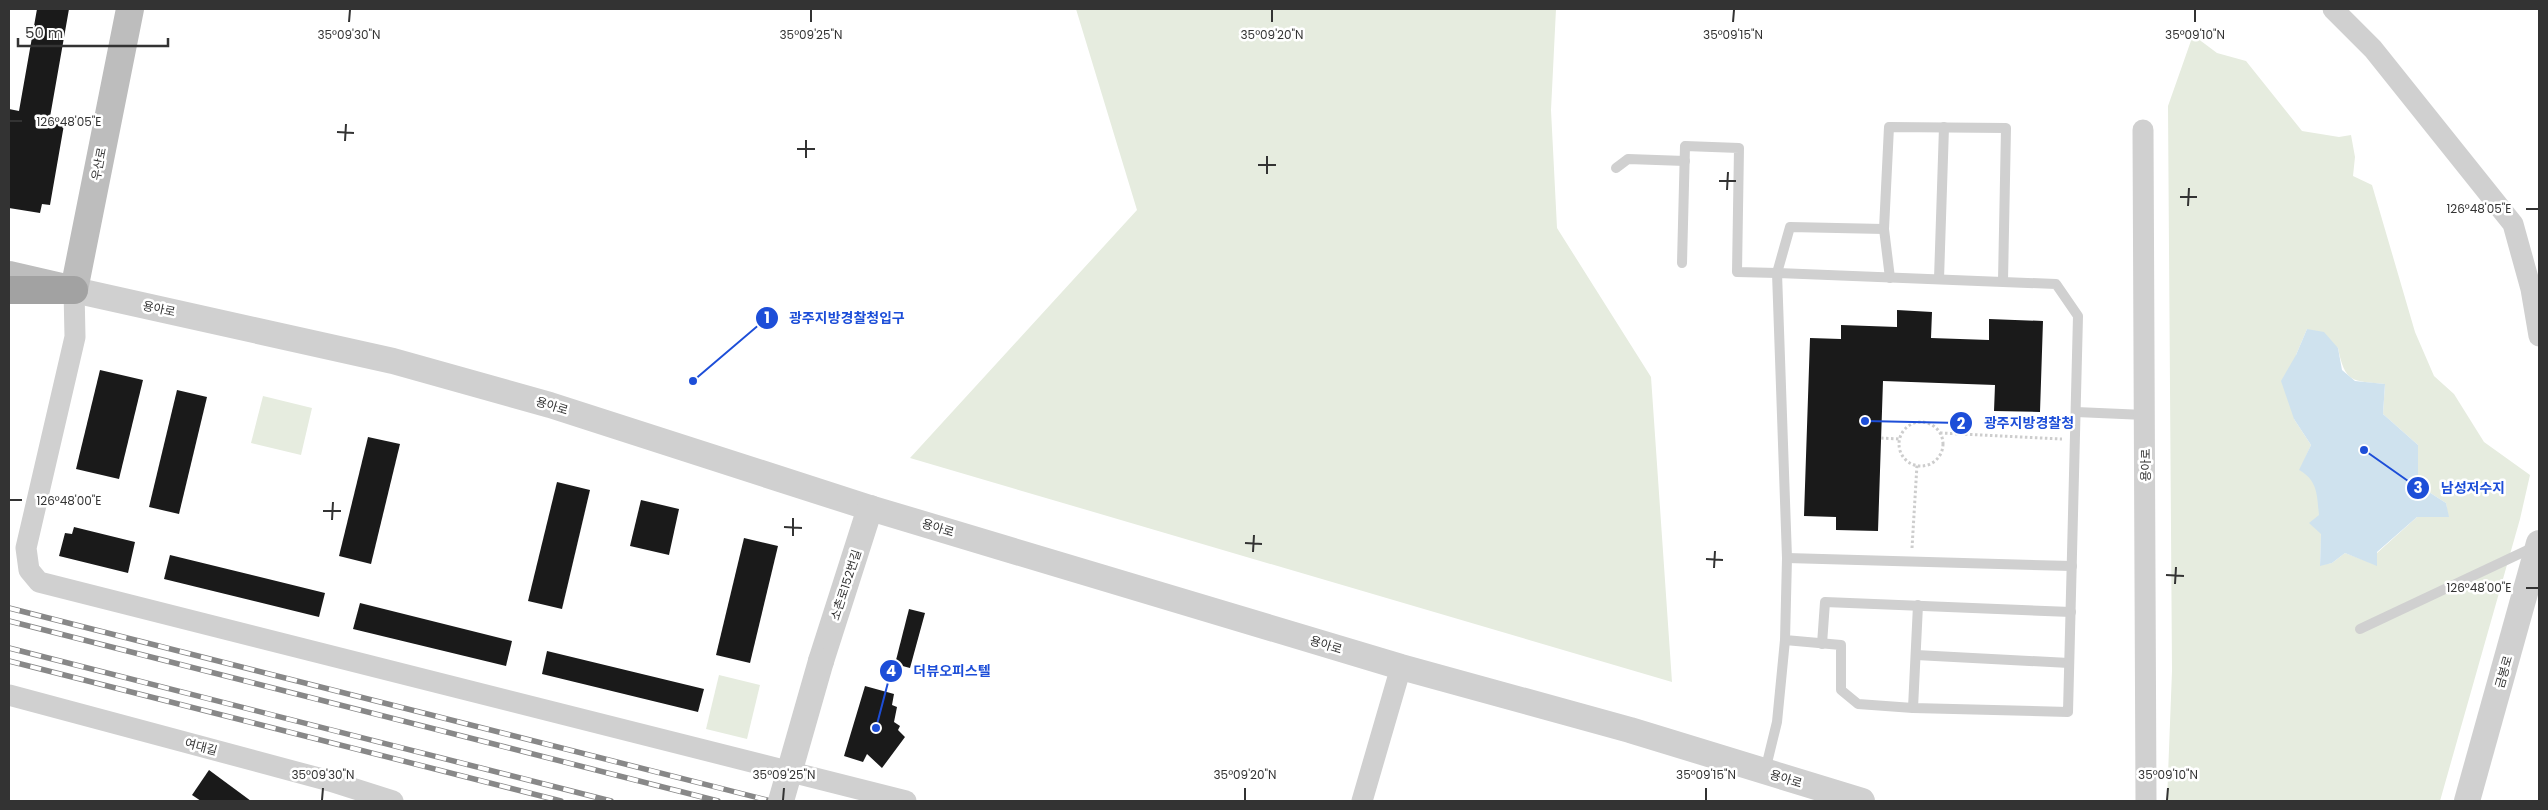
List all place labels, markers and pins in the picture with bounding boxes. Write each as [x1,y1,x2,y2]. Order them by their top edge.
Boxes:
callout: 광주지방경찰청입구 [754,304,915,333]
callout: 광주지방경찰청 [1949,409,2084,438]
callout: 남성저수지 [2406,474,2515,503]
callout: 더뷰오피스텔 [879,657,1001,686]

